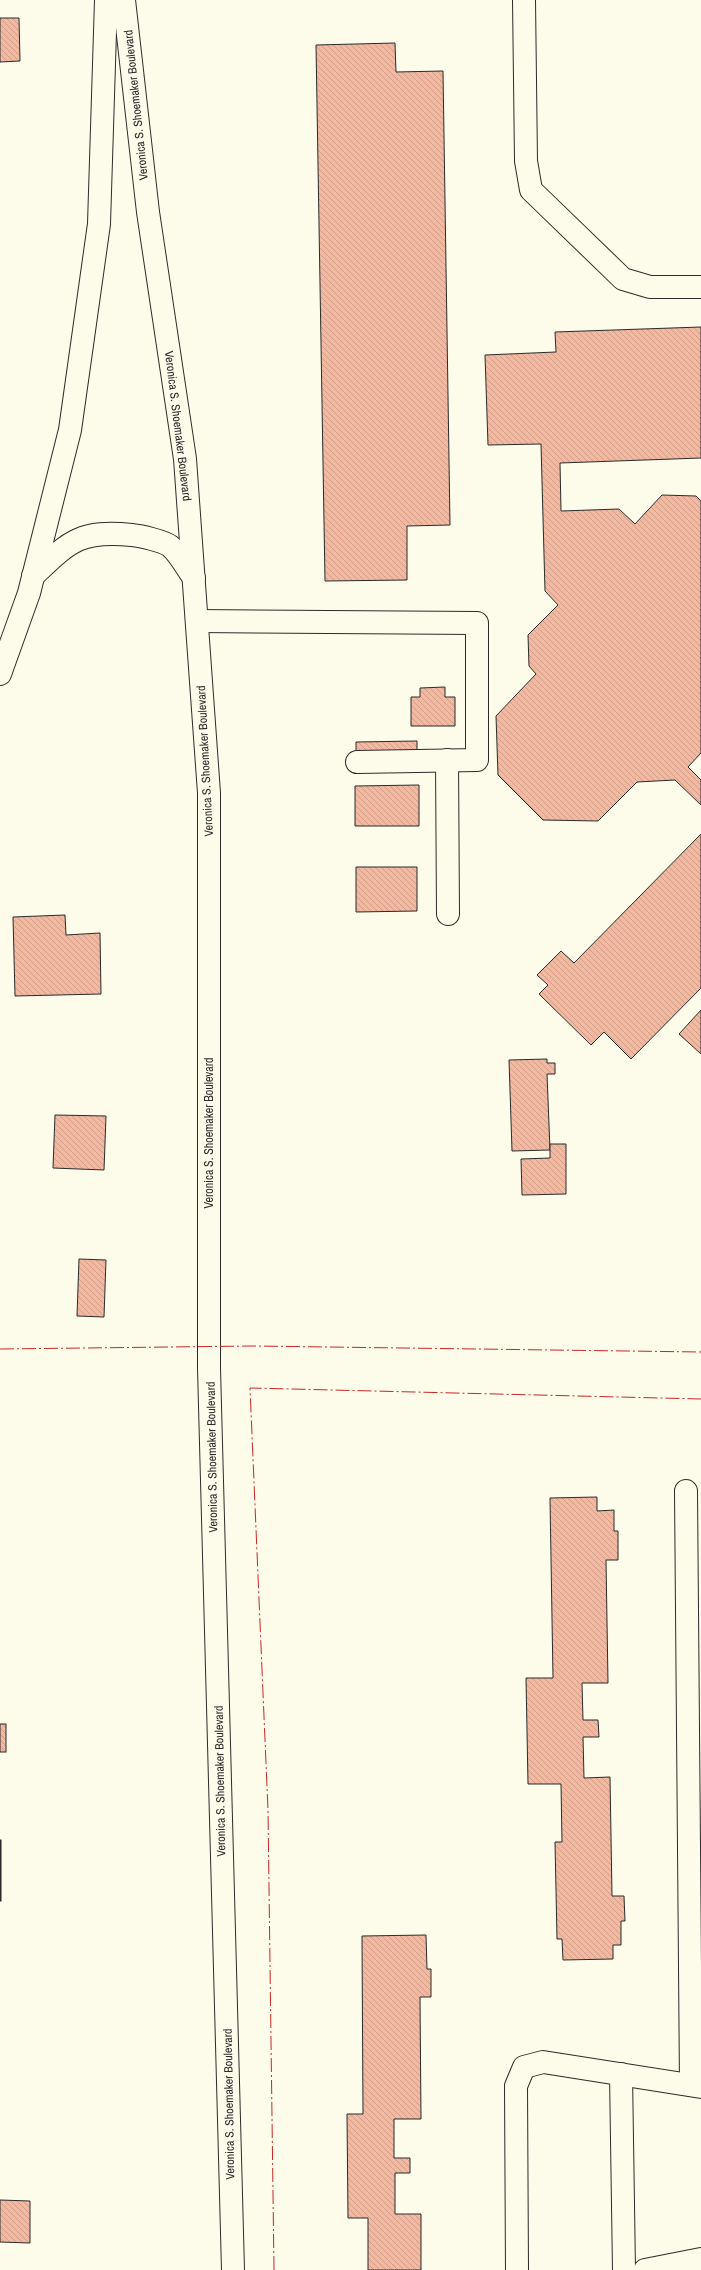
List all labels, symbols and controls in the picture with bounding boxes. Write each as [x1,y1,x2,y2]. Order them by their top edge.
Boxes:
street label: Veronica S. Shoemaker Boulevard [120,29,152,181]
street label: Veronica S. Shoemaker Boulevard [161,350,195,502]
street label: Veronica S. Shoemaker Boulevard [193,685,217,837]
street label: Veronica S. Shoemaker Boulevard [201,1058,217,1208]
street label: Veronica S. Shoemaker Boulevard [203,1381,221,1533]
street label: Veronica S. Shoemaker Boulevard [211,1705,229,1857]
street label: Veronica S. Shoemaker Boulevard [220,2028,238,2180]

